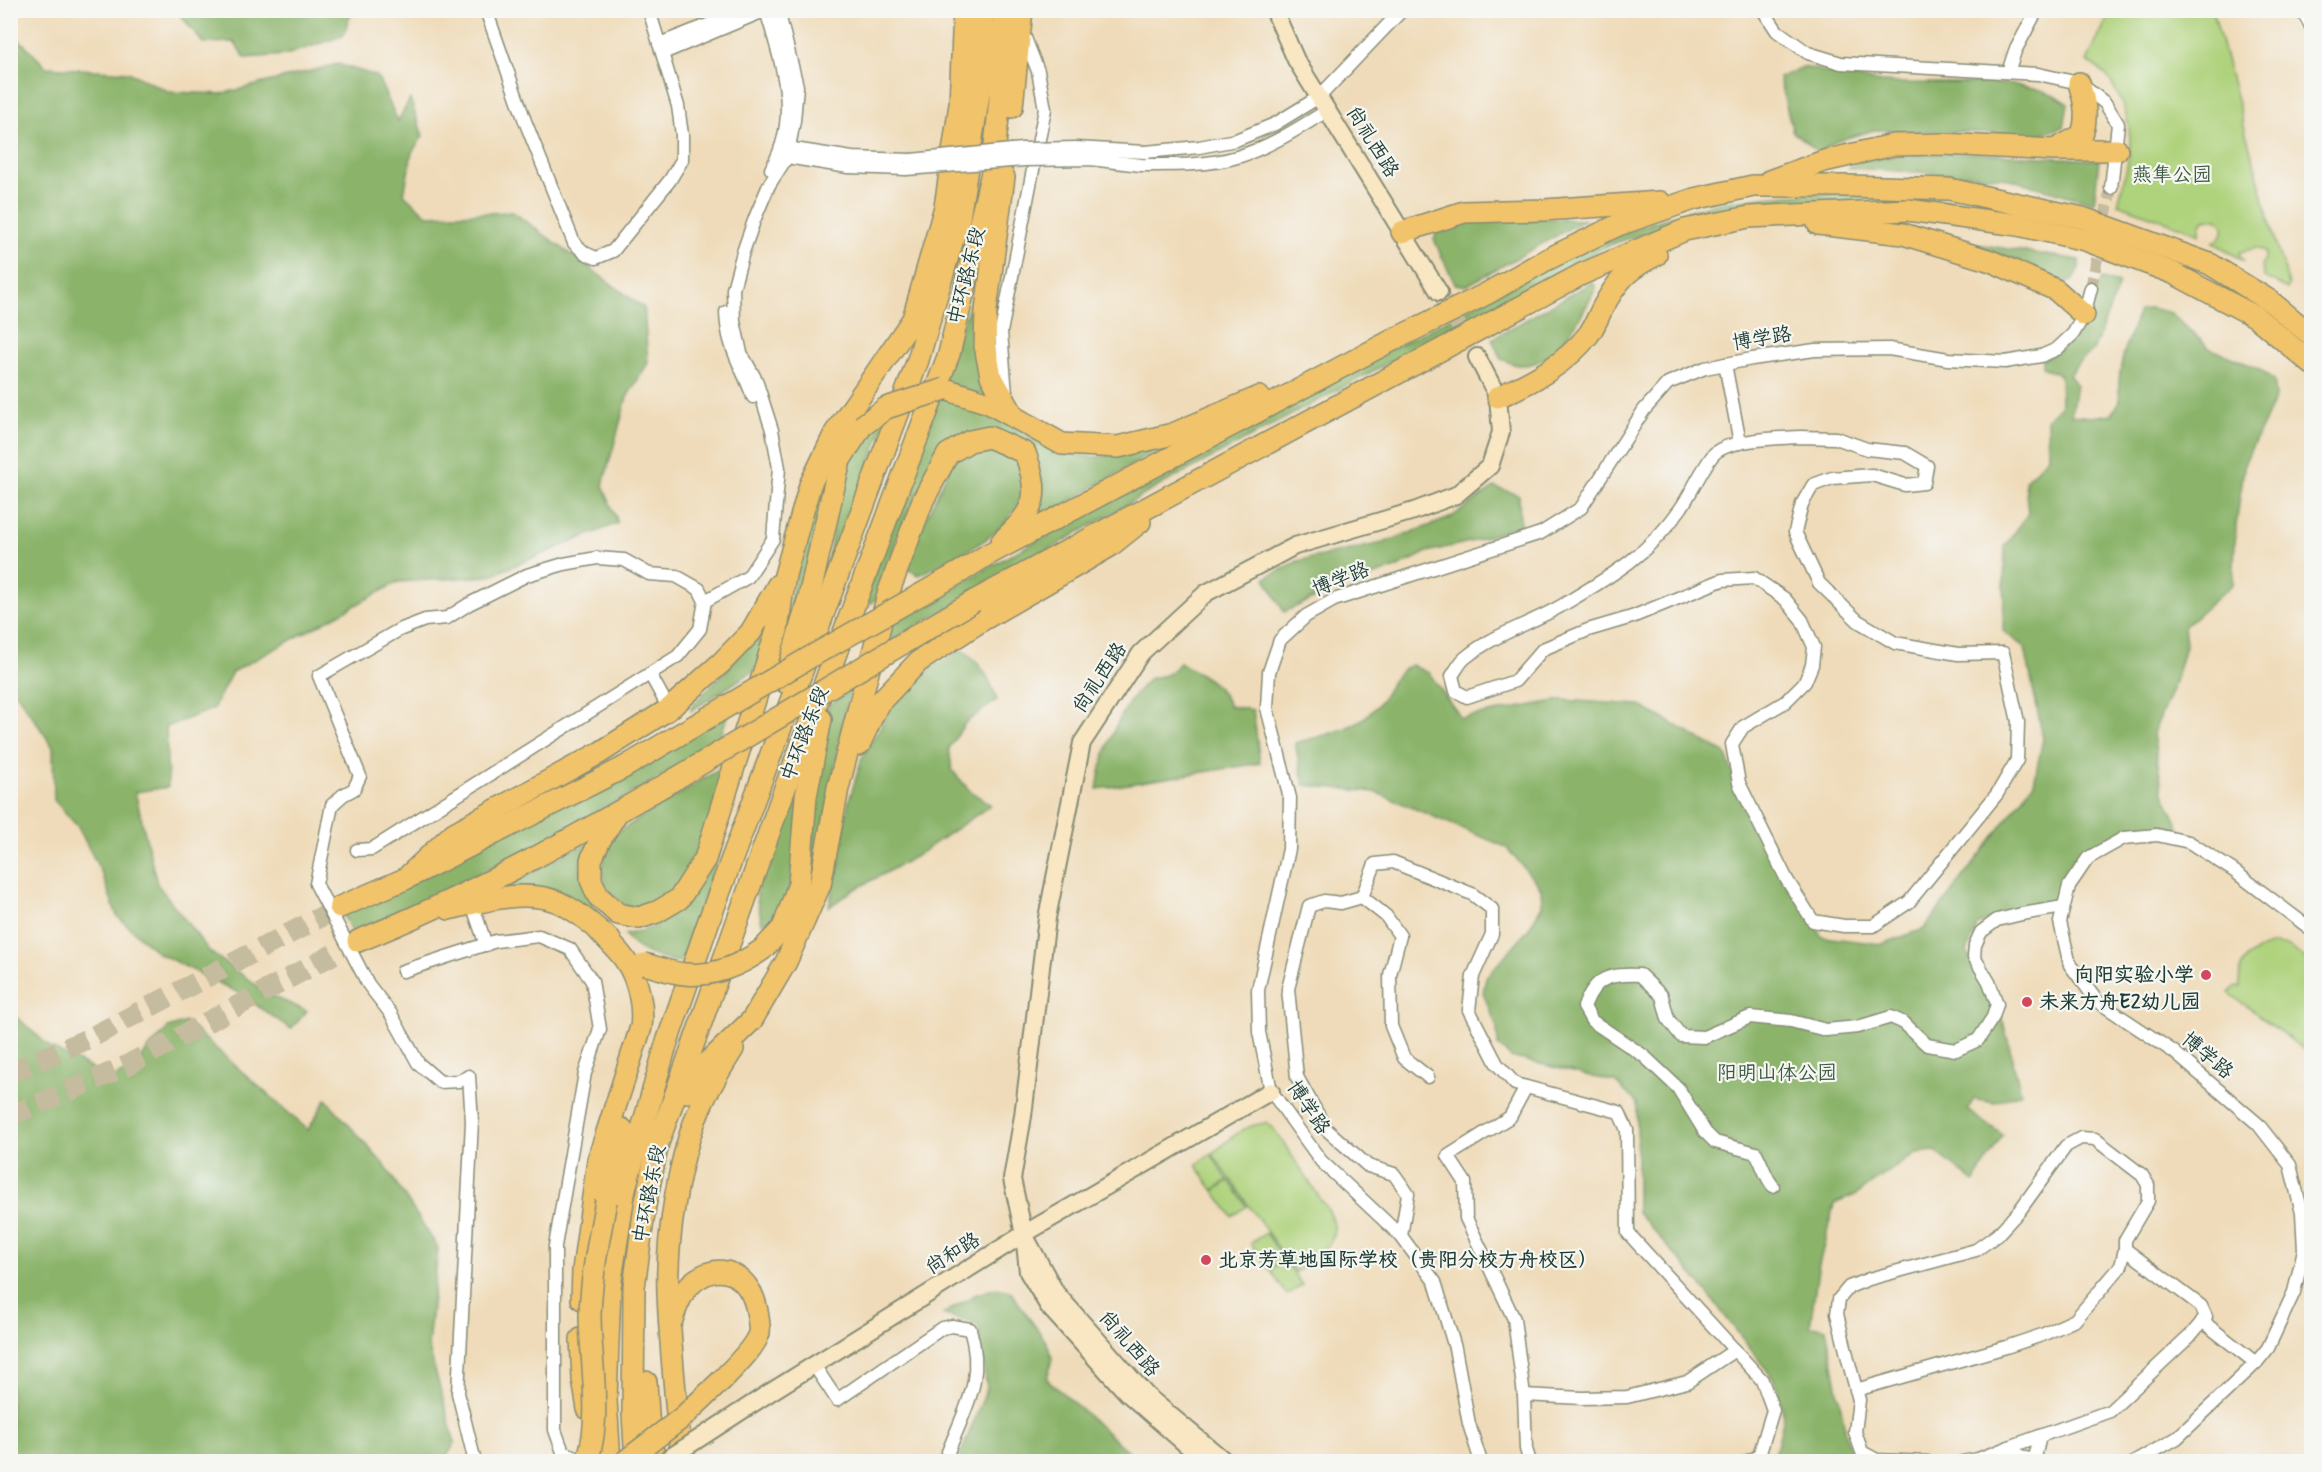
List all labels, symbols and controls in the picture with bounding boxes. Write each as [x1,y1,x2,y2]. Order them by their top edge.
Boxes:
street label: 尚礼西路 [1339,101,1405,184]
park label: 燕隼公园 [2132,162,2212,189]
street label: 中环路东段 [942,224,992,328]
street label: 博学路 [1730,321,1795,357]
street label: 博学路 [1308,556,1375,604]
street label: 尚礼西路 [1066,636,1134,719]
street label: 中环路东段 [774,682,836,786]
place label: 向阳实验小学 [2074,962,2194,989]
marker: 向阳实验小学 [2199,968,2213,982]
place label: 未来方舟E2幼儿园 [2039,989,2200,1016]
marker: 未来方舟E2幼儿园 [2020,995,2034,1009]
street label: 博学路 [2175,1026,2239,1086]
park label: 阳明山体公园 [1717,1060,1837,1087]
street label: 博学路 [1280,1076,1337,1141]
street label: 中环路东段 [627,1142,673,1246]
street label: 尚和路 [920,1226,986,1281]
place label: 北京芳草地国际学校（贵阳分校方舟校区） [1218,1247,1598,1274]
marker: 北京芳草地国际学校（贵阳分校方舟校区） [1199,1253,1213,1267]
street label: 尚礼西路 [1093,1305,1166,1384]

